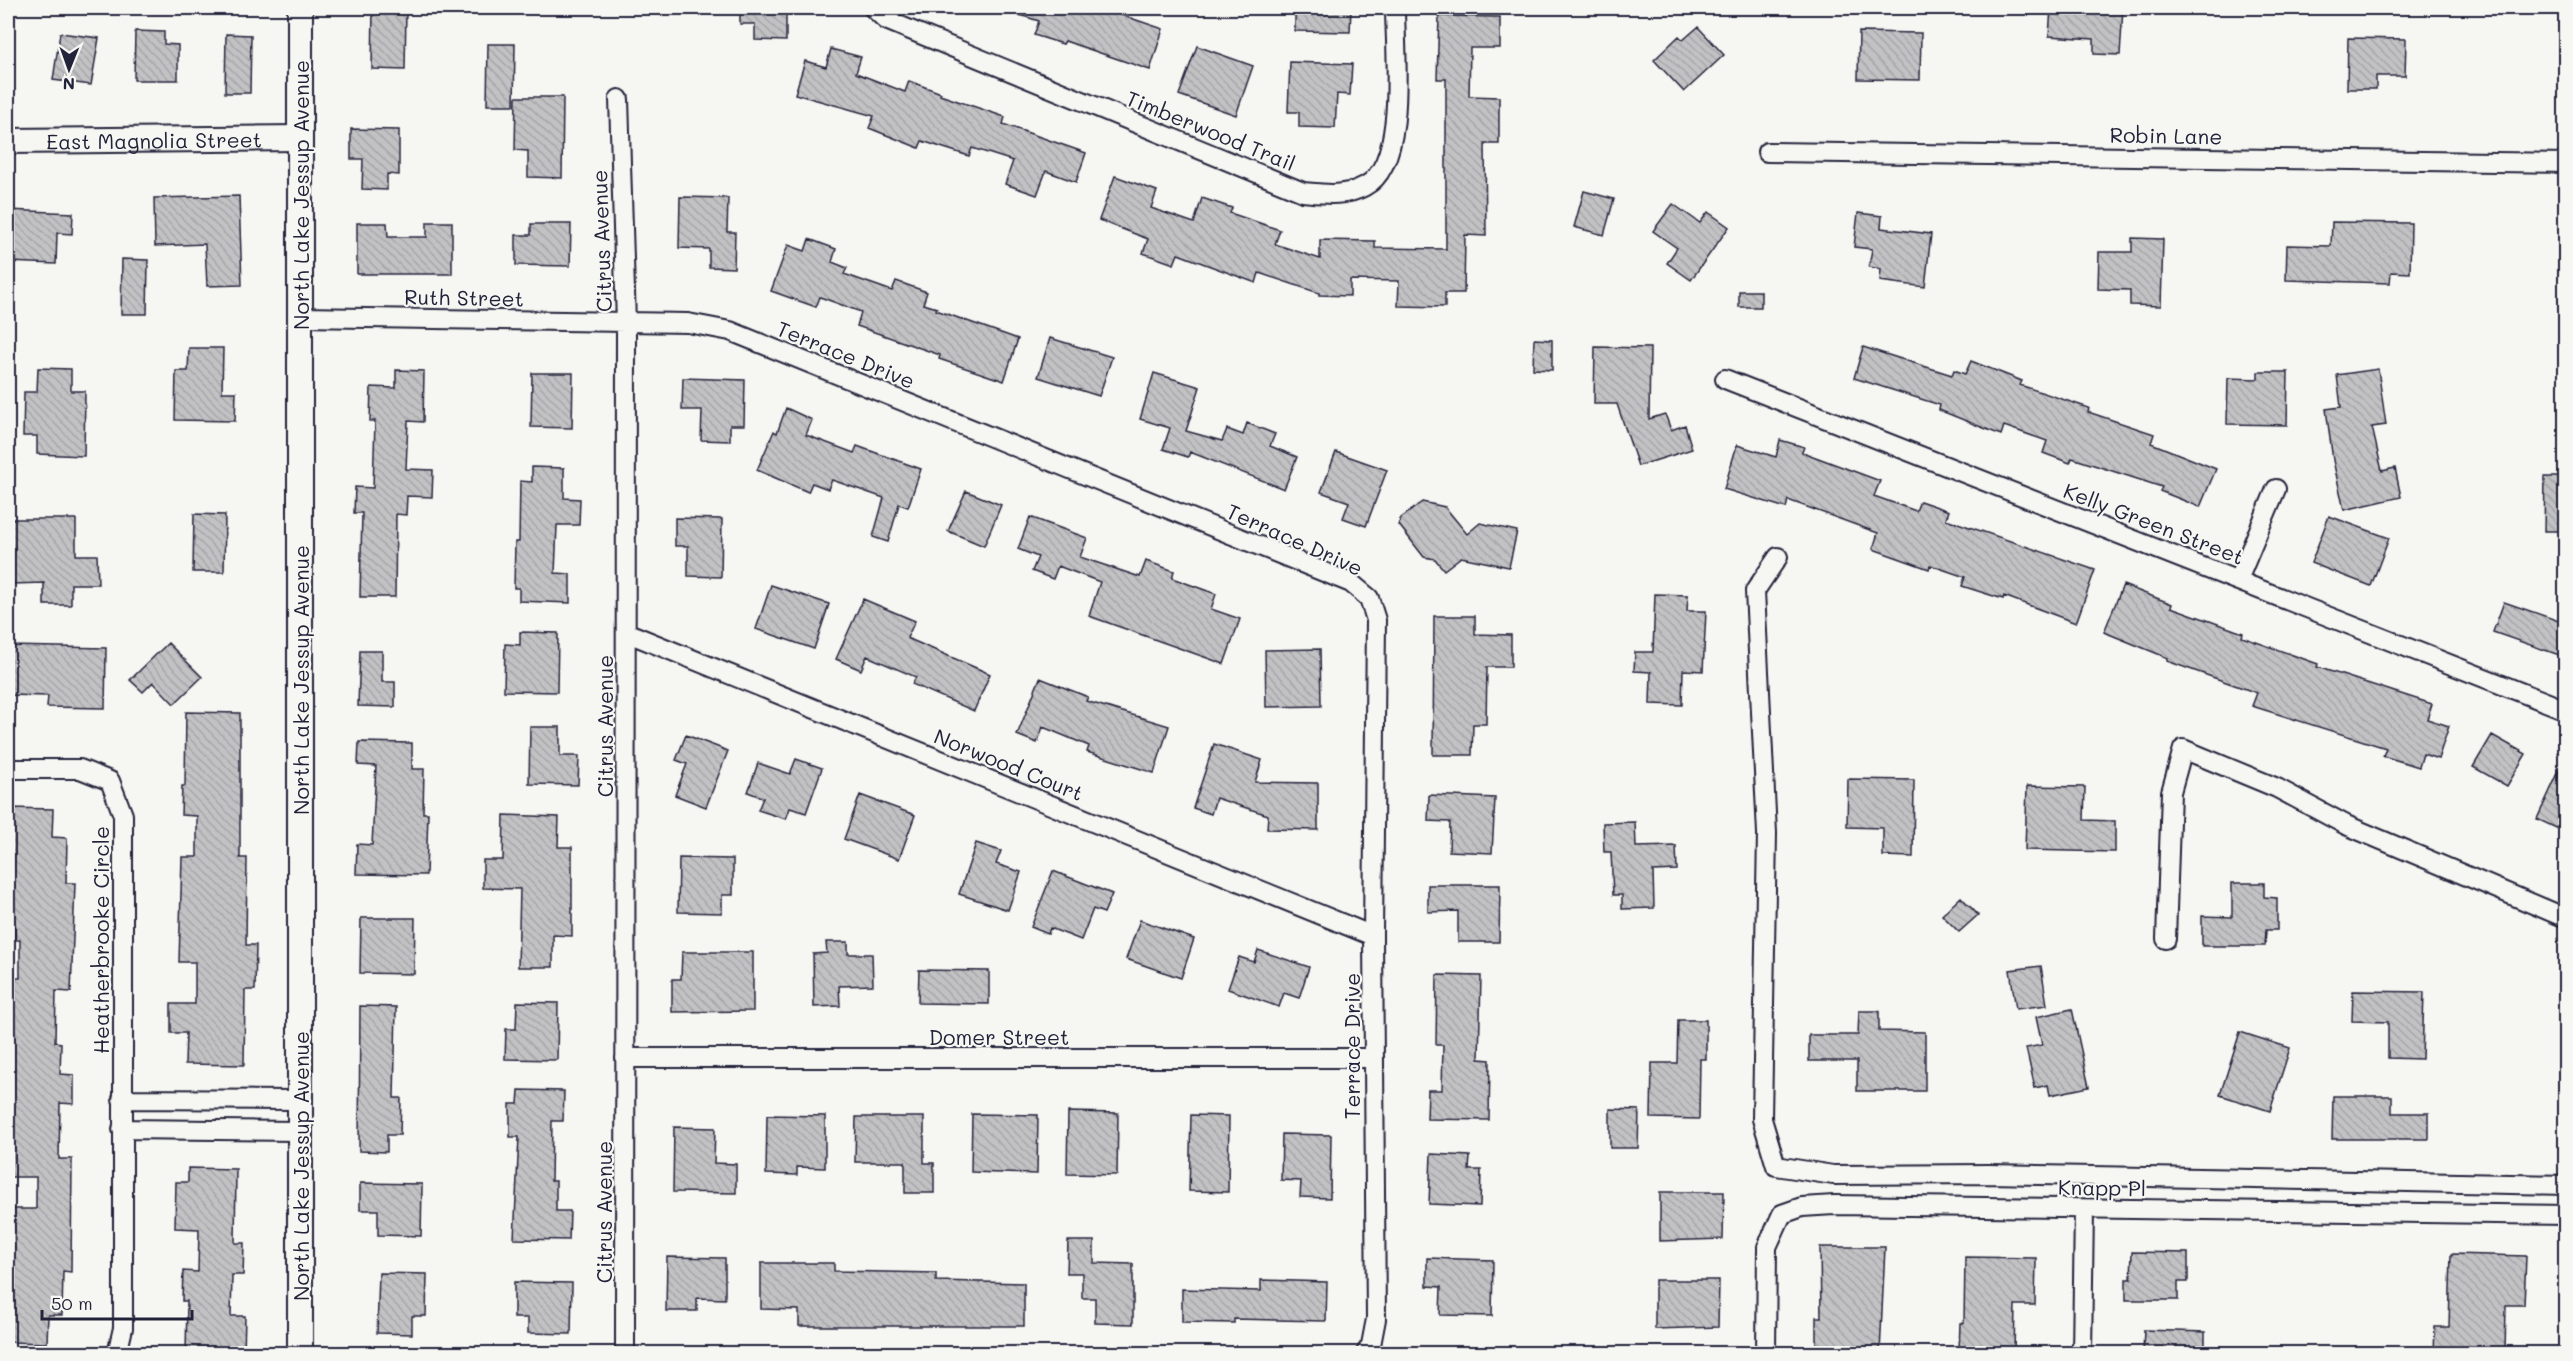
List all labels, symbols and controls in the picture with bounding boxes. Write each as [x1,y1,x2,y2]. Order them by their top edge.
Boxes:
north arrow [39,39,99,99]
street label: North Lake Jessup Avenue [287,60,314,330]
text: N [62,74,75,95]
street label: Timberwood Trail [1122,84,1300,176]
street label: Robin Lane [2109,121,2223,149]
street label: East Magnolia Street [46,125,262,154]
street label: Citrus Avenue [585,169,617,313]
street label: Ruth Street [404,282,524,312]
street label: Terrace Drive [773,314,919,394]
street label: Kelly Green Street [2060,476,2248,570]
street label: Terrace Drive [1223,497,1367,581]
street label: North Lake Jessup Avenue [287,545,314,815]
street label: Citrus Avenue [591,655,618,797]
street label: Norwood Court [930,722,1088,806]
street label: Heatherbrooke Circle [87,826,114,1054]
street label: Terrace Drive [1338,973,1365,1119]
street label: Domer Street [929,1023,1069,1050]
street label: North Lake Jessup Avenue [287,1031,314,1301]
street label: Citrus Avenue [590,1141,617,1283]
street label: Knapp Pl [2058,1173,2146,1201]
scale bar [42,1283,192,1321]
text: 50 m [51,1291,93,1315]

